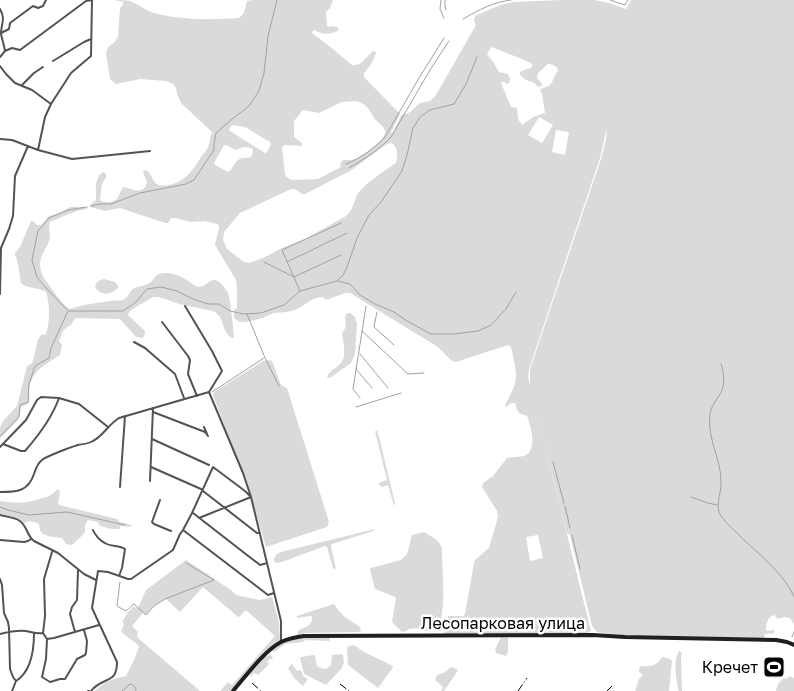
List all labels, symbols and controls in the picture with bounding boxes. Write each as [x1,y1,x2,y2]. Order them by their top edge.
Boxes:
street label: Лесопарковая улица [421,613,585,633]
sports icon: Кречет [762,655,786,679]
place label: Кречет [702,657,758,677]

